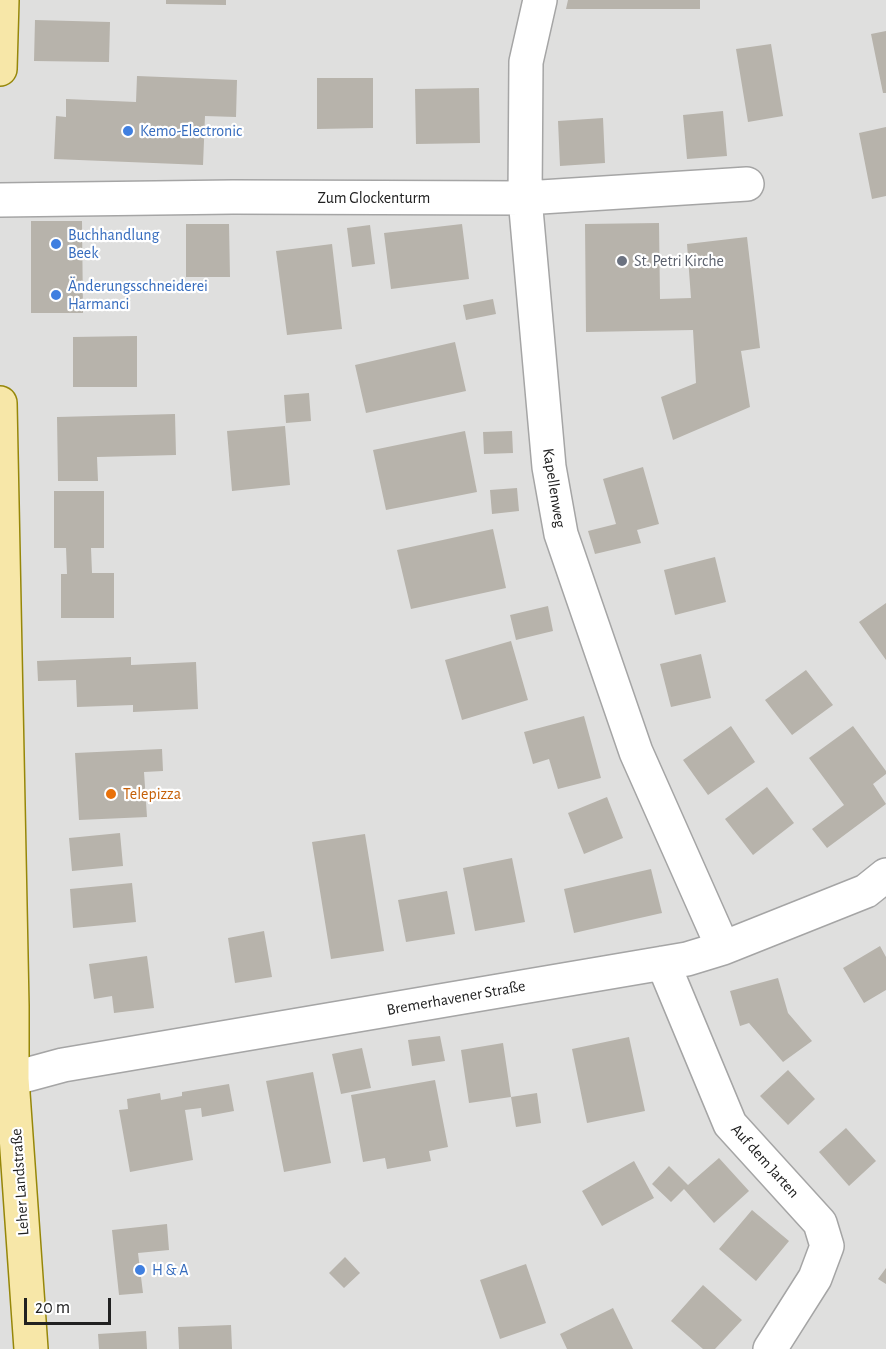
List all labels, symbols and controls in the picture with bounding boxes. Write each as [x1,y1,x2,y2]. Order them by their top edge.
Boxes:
place label: Kemo-Electronic [140,121,242,141]
marker: Kemo-Electronic [121,124,135,138]
street label: Zum Glockenturm [318,188,430,208]
place label: Buchhandlung Beek [68,225,159,263]
marker: Buchhandlung Beek [49,237,63,251]
place label: St. Petri Kirche [634,251,724,271]
marker: St. Petri Kirche [615,254,629,268]
place label: Änderungsschneiderei Harmanci [68,276,208,314]
marker: Änderungsschneiderei Harmanci [49,288,63,302]
street label: Kapellenweg [538,447,570,529]
place label: Telepizza [123,784,181,804]
marker: Telepizza [104,787,118,801]
street label: Bremerhavener Straße [385,976,527,1020]
street label: Auf dem Jarten [727,1120,803,1202]
street label: Leher Landstraße [7,1128,33,1236]
place label: H & A [152,1260,189,1280]
marker: H & A [133,1263,147,1277]
scale bar [27,1286,114,1324]
text: 20 m [35,1299,70,1317]

